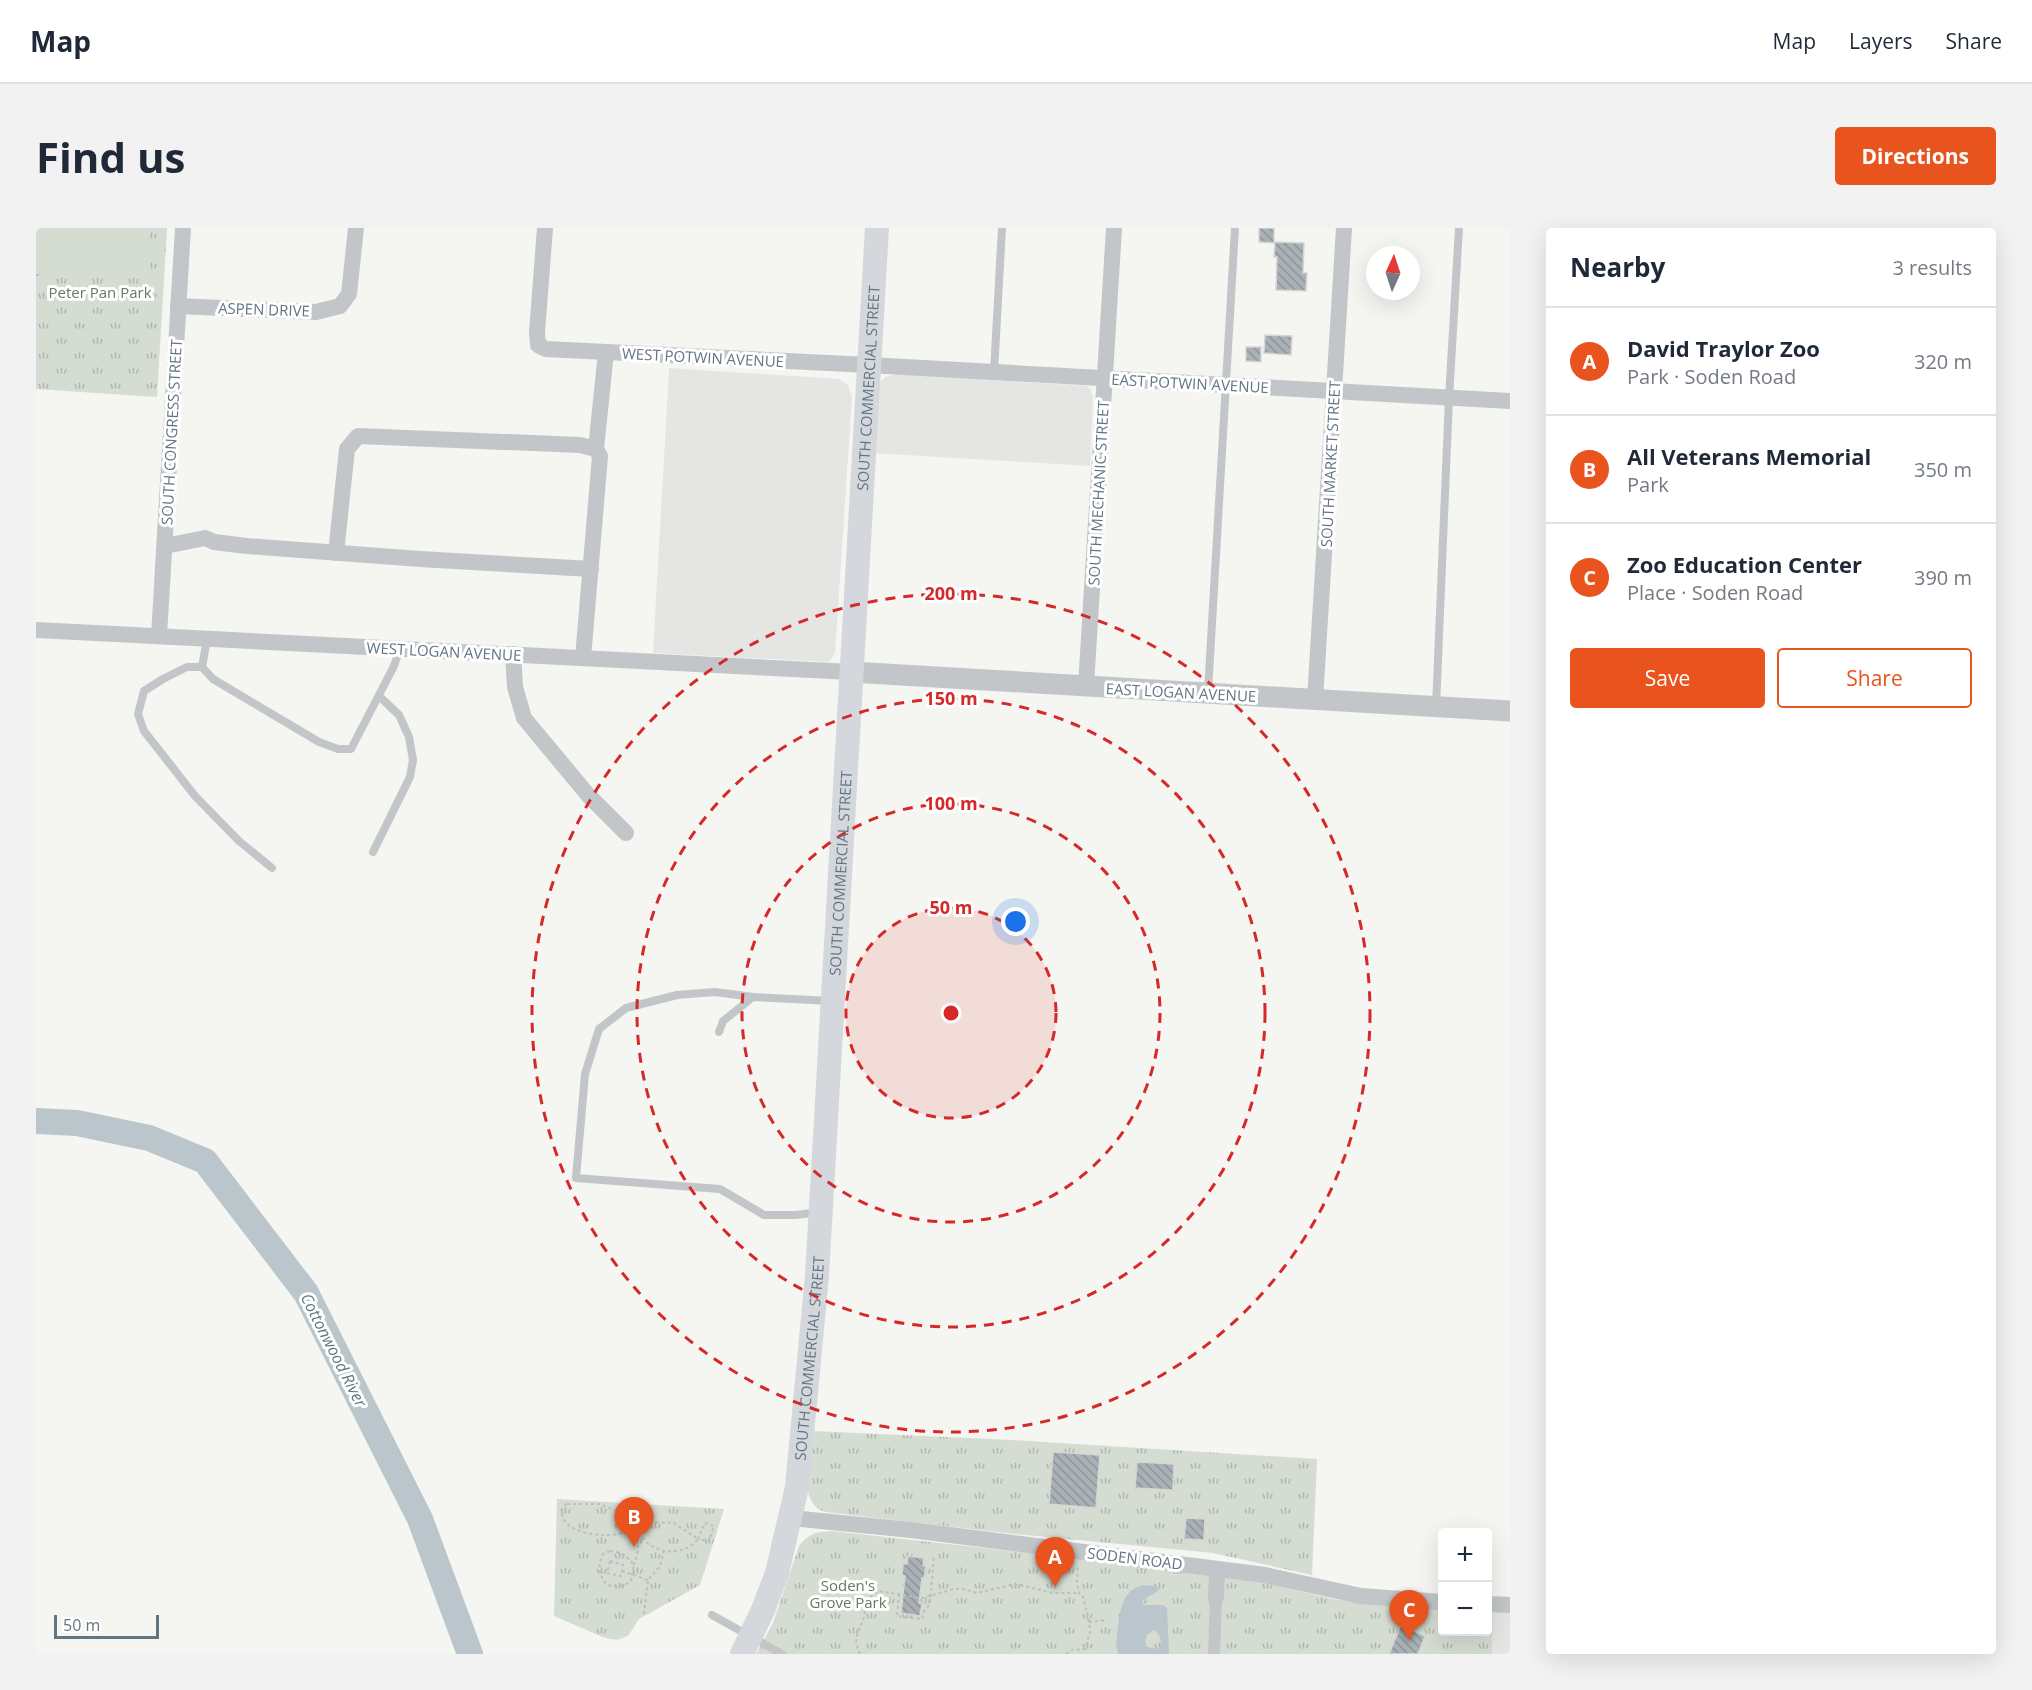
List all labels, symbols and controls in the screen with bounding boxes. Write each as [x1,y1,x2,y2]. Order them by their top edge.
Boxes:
text: Map [30,22,91,60]
text: Map [1773,27,1816,55]
text: Layers [1849,27,1913,55]
text: Share [1946,27,2002,55]
button: Directions [1835,127,1996,185]
text: Find us [36,128,185,185]
north arrow [1366,246,1420,300]
text: Nearby [1570,249,1665,285]
text: 3 results [1892,254,1972,281]
park label: Peter Pan Park [48,282,152,302]
street label: SOUTH COMMERCIAL STREET [852,284,884,491]
street label: ASPEN DRIVE [218,297,310,321]
text: David Traylor Zoo [1627,333,1820,363]
street label: SOUTH CONGRESS STREET [156,338,186,525]
street label: WEST POTWIN AVENUE [622,343,784,371]
text: A [1583,348,1596,375]
text: 320 m [1914,348,1972,375]
text: Park · Soden Road [1627,363,1796,390]
street label: EAST POTWIN AVENUE [1111,369,1269,397]
street label: SOUTH MARKET STREET [1316,380,1344,548]
street label: SOUTH MECHANIC STREET [1083,399,1113,586]
text: All Veterans Memorial [1627,441,1871,471]
text: B [1583,456,1596,483]
text: 350 m [1914,456,1972,483]
text: Park [1627,471,1669,498]
text: Zoo Education Center [1627,549,1862,579]
text: C [1583,564,1596,591]
text: 390 m [1914,564,1972,591]
text: Place · Soden Road [1627,579,1803,606]
text: 200 m [924,581,978,605]
street label: WEST LOGAN AVENUE [366,637,522,665]
button: Save [1570,648,1765,708]
button: Share [1777,648,1972,708]
street label: EAST LOGAN AVENUE [1105,678,1257,706]
text: 150 m [924,686,978,710]
street label: SOUTH COMMERCIAL STREET [824,769,856,976]
text: 100 m [924,791,978,815]
text: 50 m [930,895,972,919]
your location [1001,907,1030,936]
centre of rings [941,1003,961,1023]
street label: SOUTH COMMERCIAL STREET [790,1255,828,1461]
water label: Cottonwood River [296,1289,372,1411]
pin: B [614,1498,654,1547]
map controls [1438,1528,1492,1636]
button: + [1438,1528,1492,1582]
pin: A [1036,1538,1074,1587]
street label: SODEN ROAD [1086,1542,1184,1574]
park label: Soden's Grove Park [809,1575,887,1612]
button: − [1438,1582,1492,1636]
pin: C [1390,1590,1428,1640]
scale bar [54,1612,159,1640]
text: 50 m [63,1614,100,1636]

